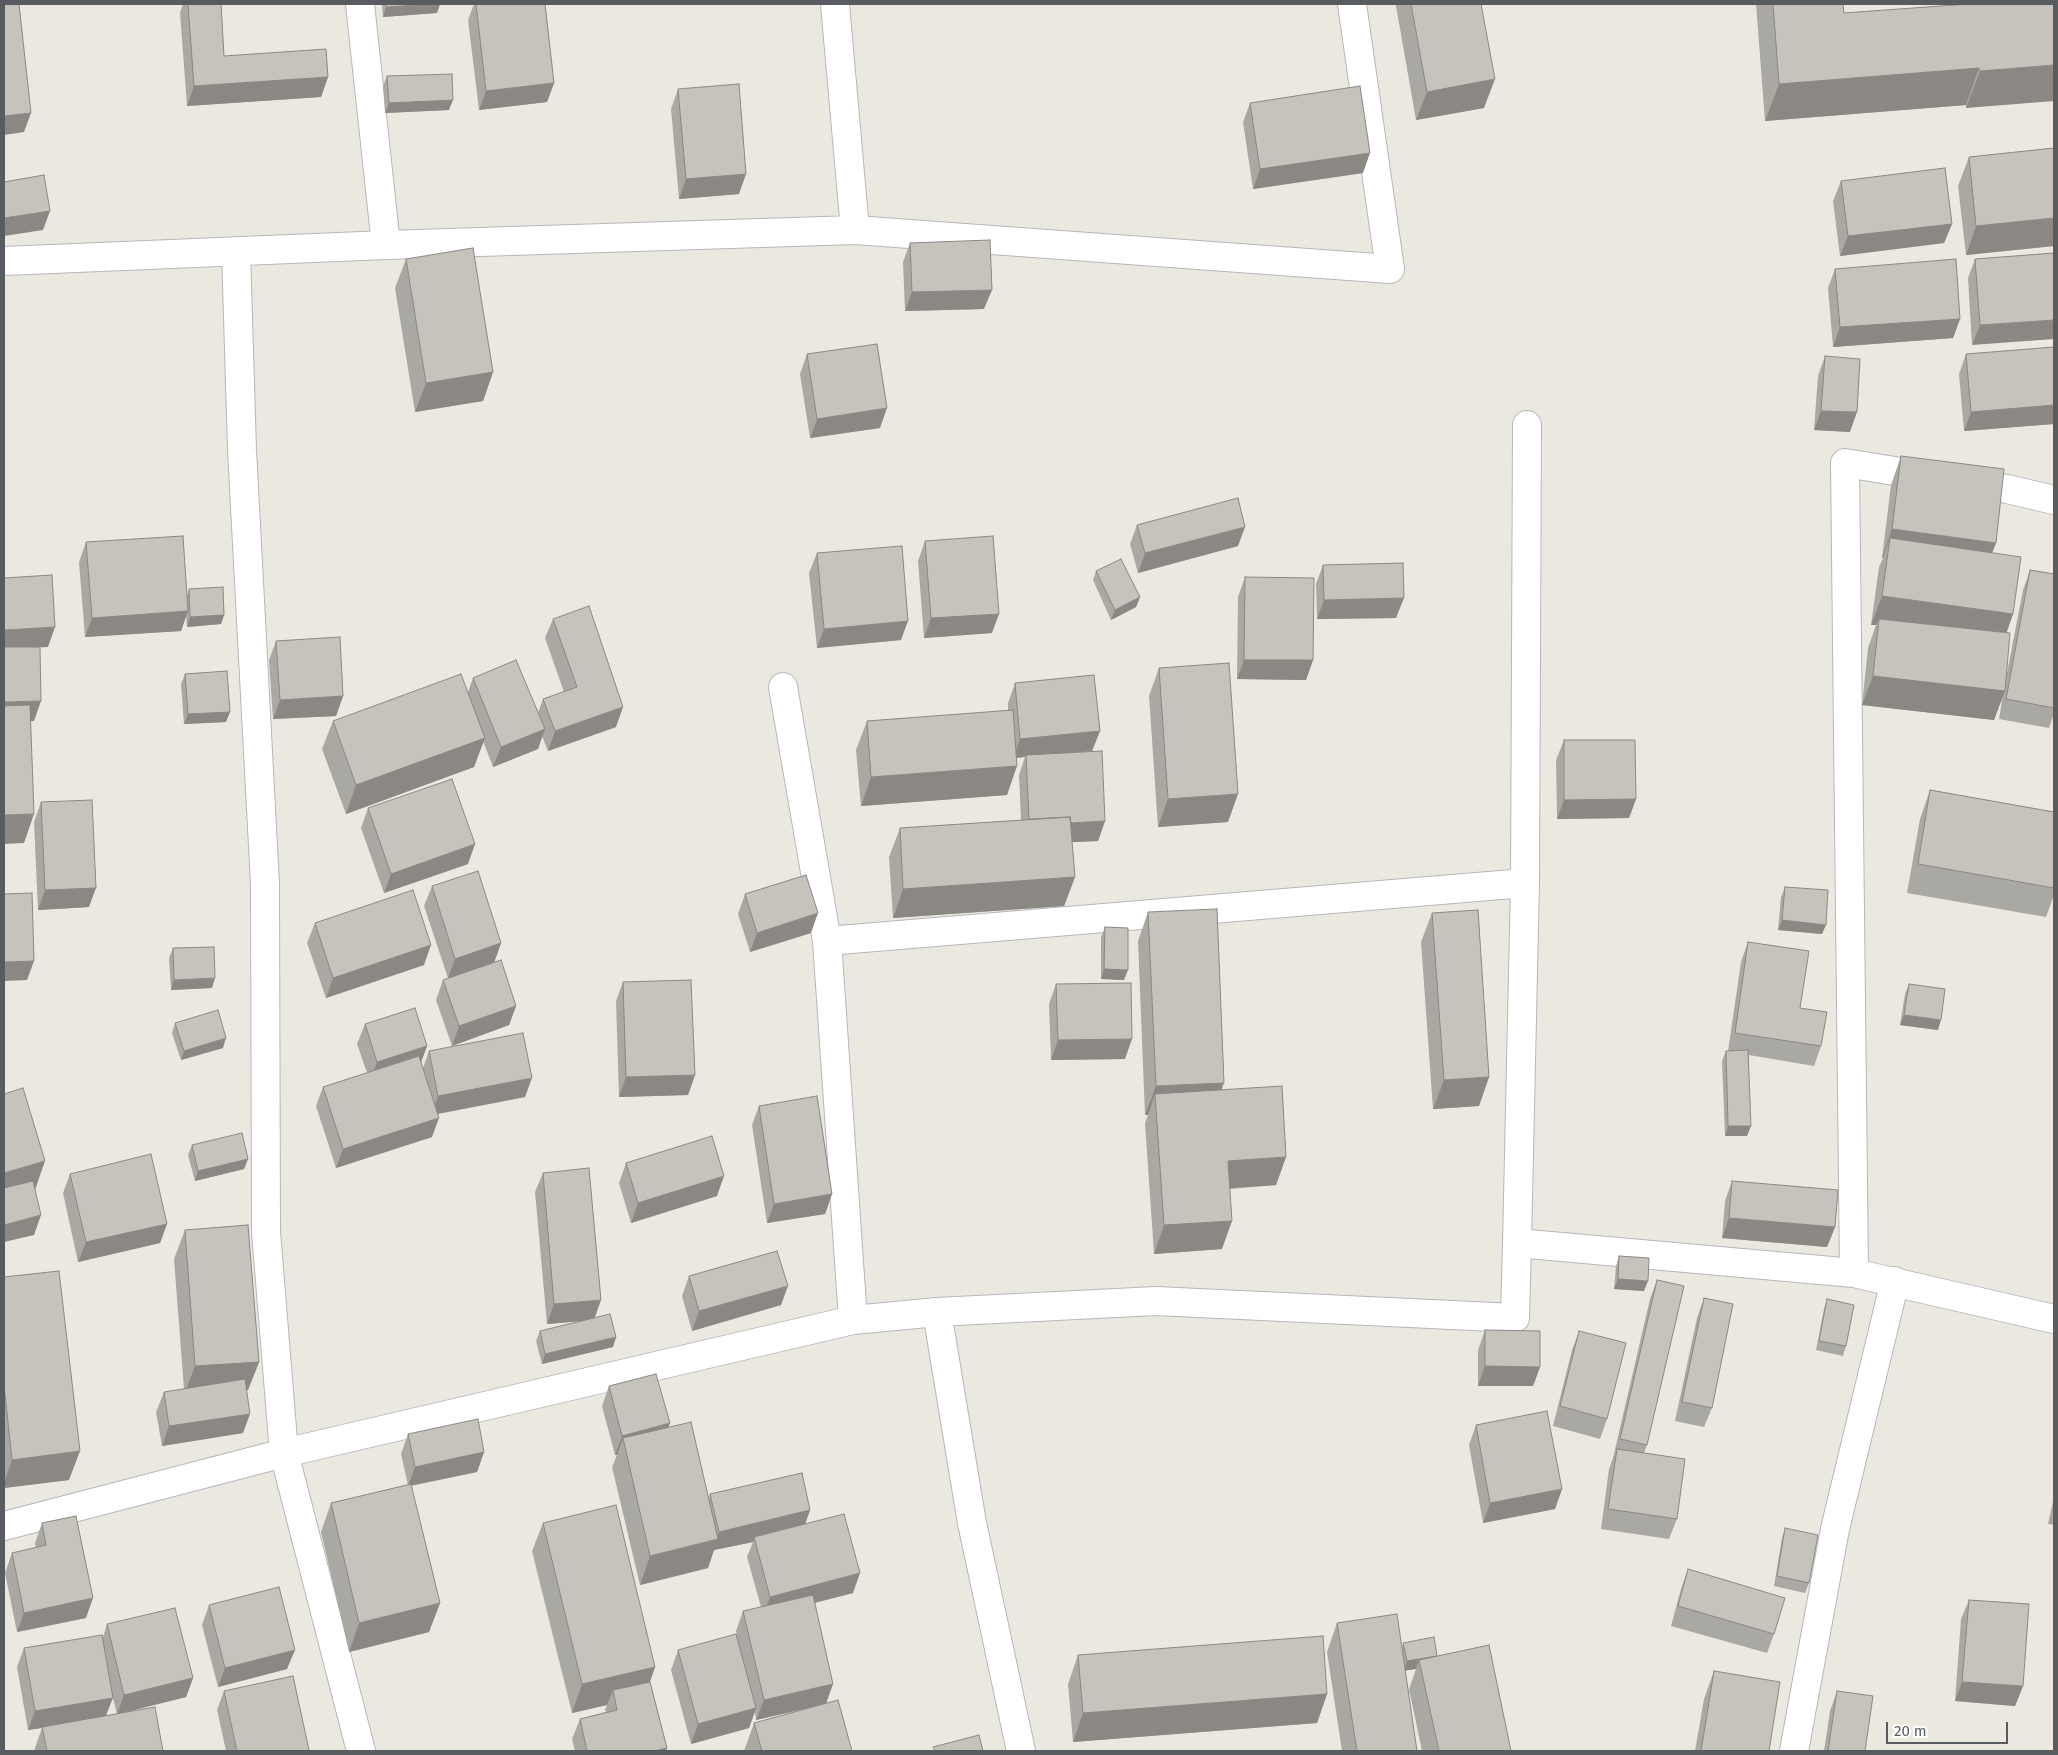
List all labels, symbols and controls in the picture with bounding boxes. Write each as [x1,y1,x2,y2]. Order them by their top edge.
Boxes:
scale bar [1888,1712,2010,1744]
text: 20 m [1894,1722,1927,1740]

